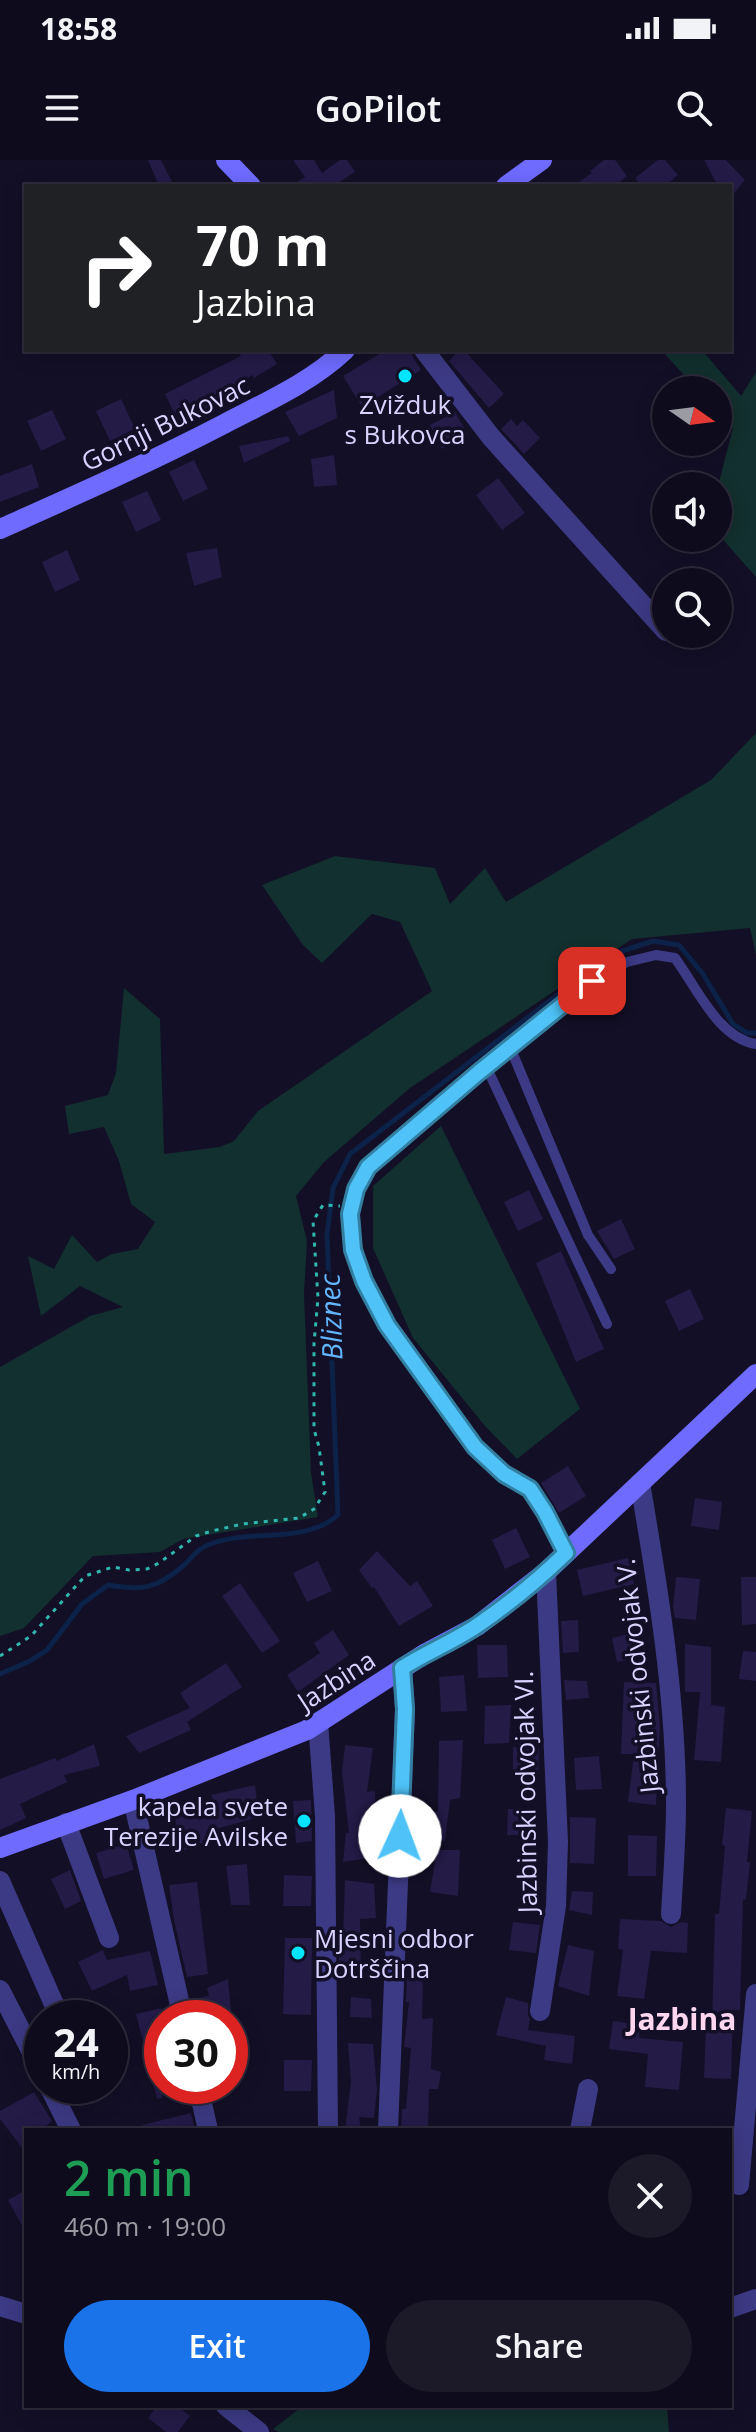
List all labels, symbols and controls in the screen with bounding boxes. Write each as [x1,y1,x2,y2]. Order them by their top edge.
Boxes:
text: 18:58 [40,8,117,49]
text: GoPilot [315,84,441,133]
icon: menu [40,86,84,130]
icon: search [672,86,716,130]
text: 70 m [196,206,330,282]
icon: right [64,216,168,320]
text: Jazbina [196,278,316,327]
street label: Gornji Bukovac [75,367,255,479]
marker: Zvižduk s Bukovca [396,367,414,385]
north arrow [652,376,732,456]
map controls [652,376,732,648]
place label: Zvižduk s Bukovca [344,386,466,452]
button: sound [652,472,732,552]
button: search [652,568,732,648]
pin [558,947,626,1015]
icon: arrive [570,959,614,1003]
water label: Bliznec [309,1273,350,1361]
street label: Jazbinski odvojak V. [607,1557,668,1798]
street label: Jazbina [287,1641,382,1720]
street label: Jazbinski odvojak VI. [505,1670,545,1917]
place label: kapela svete Terezije Avilske [104,1788,288,1854]
position arrow [358,1794,442,1878]
marker: kapela svete Terezije Avilske [295,1812,313,1830]
place label: Mjesni odbor Dotrščina [314,1920,474,1986]
marker: Mjesni odbor Dotrščina [289,1944,307,1962]
district label: Jazbina [625,1998,736,2039]
speed limit sign: 30 [144,2000,248,2104]
text: 24 [53,2014,99,2069]
text: km/h [52,2058,100,2085]
text: 2 min [64,2145,194,2210]
button: close [608,2154,692,2238]
text: 460 m · 19:00 [64,2208,226,2244]
button: Exit [64,2300,370,2392]
button: Share [386,2300,692,2392]

